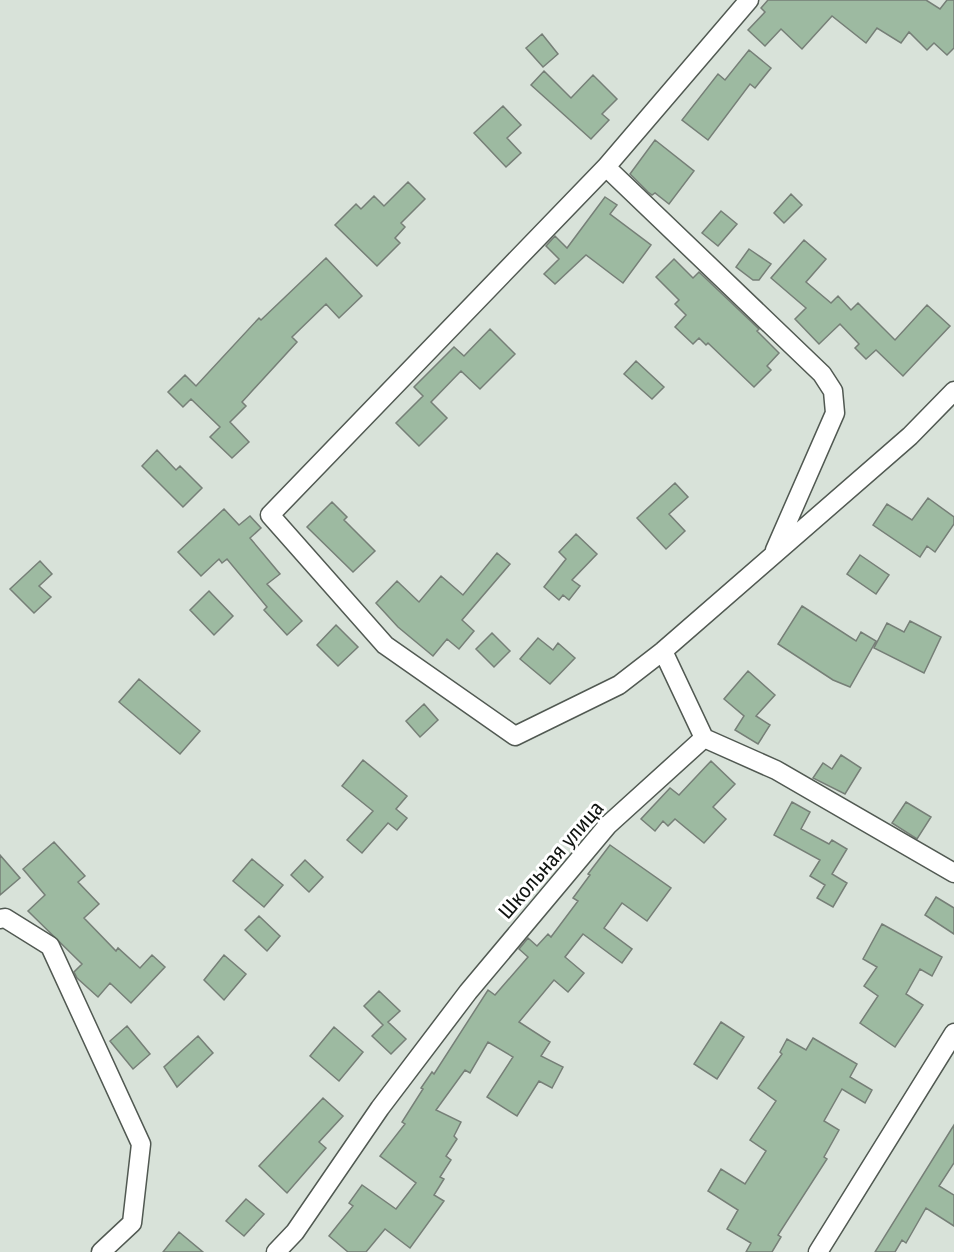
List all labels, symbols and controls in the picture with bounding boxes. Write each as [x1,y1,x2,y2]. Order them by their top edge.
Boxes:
street label: Школьная улица [493,796,609,924]

